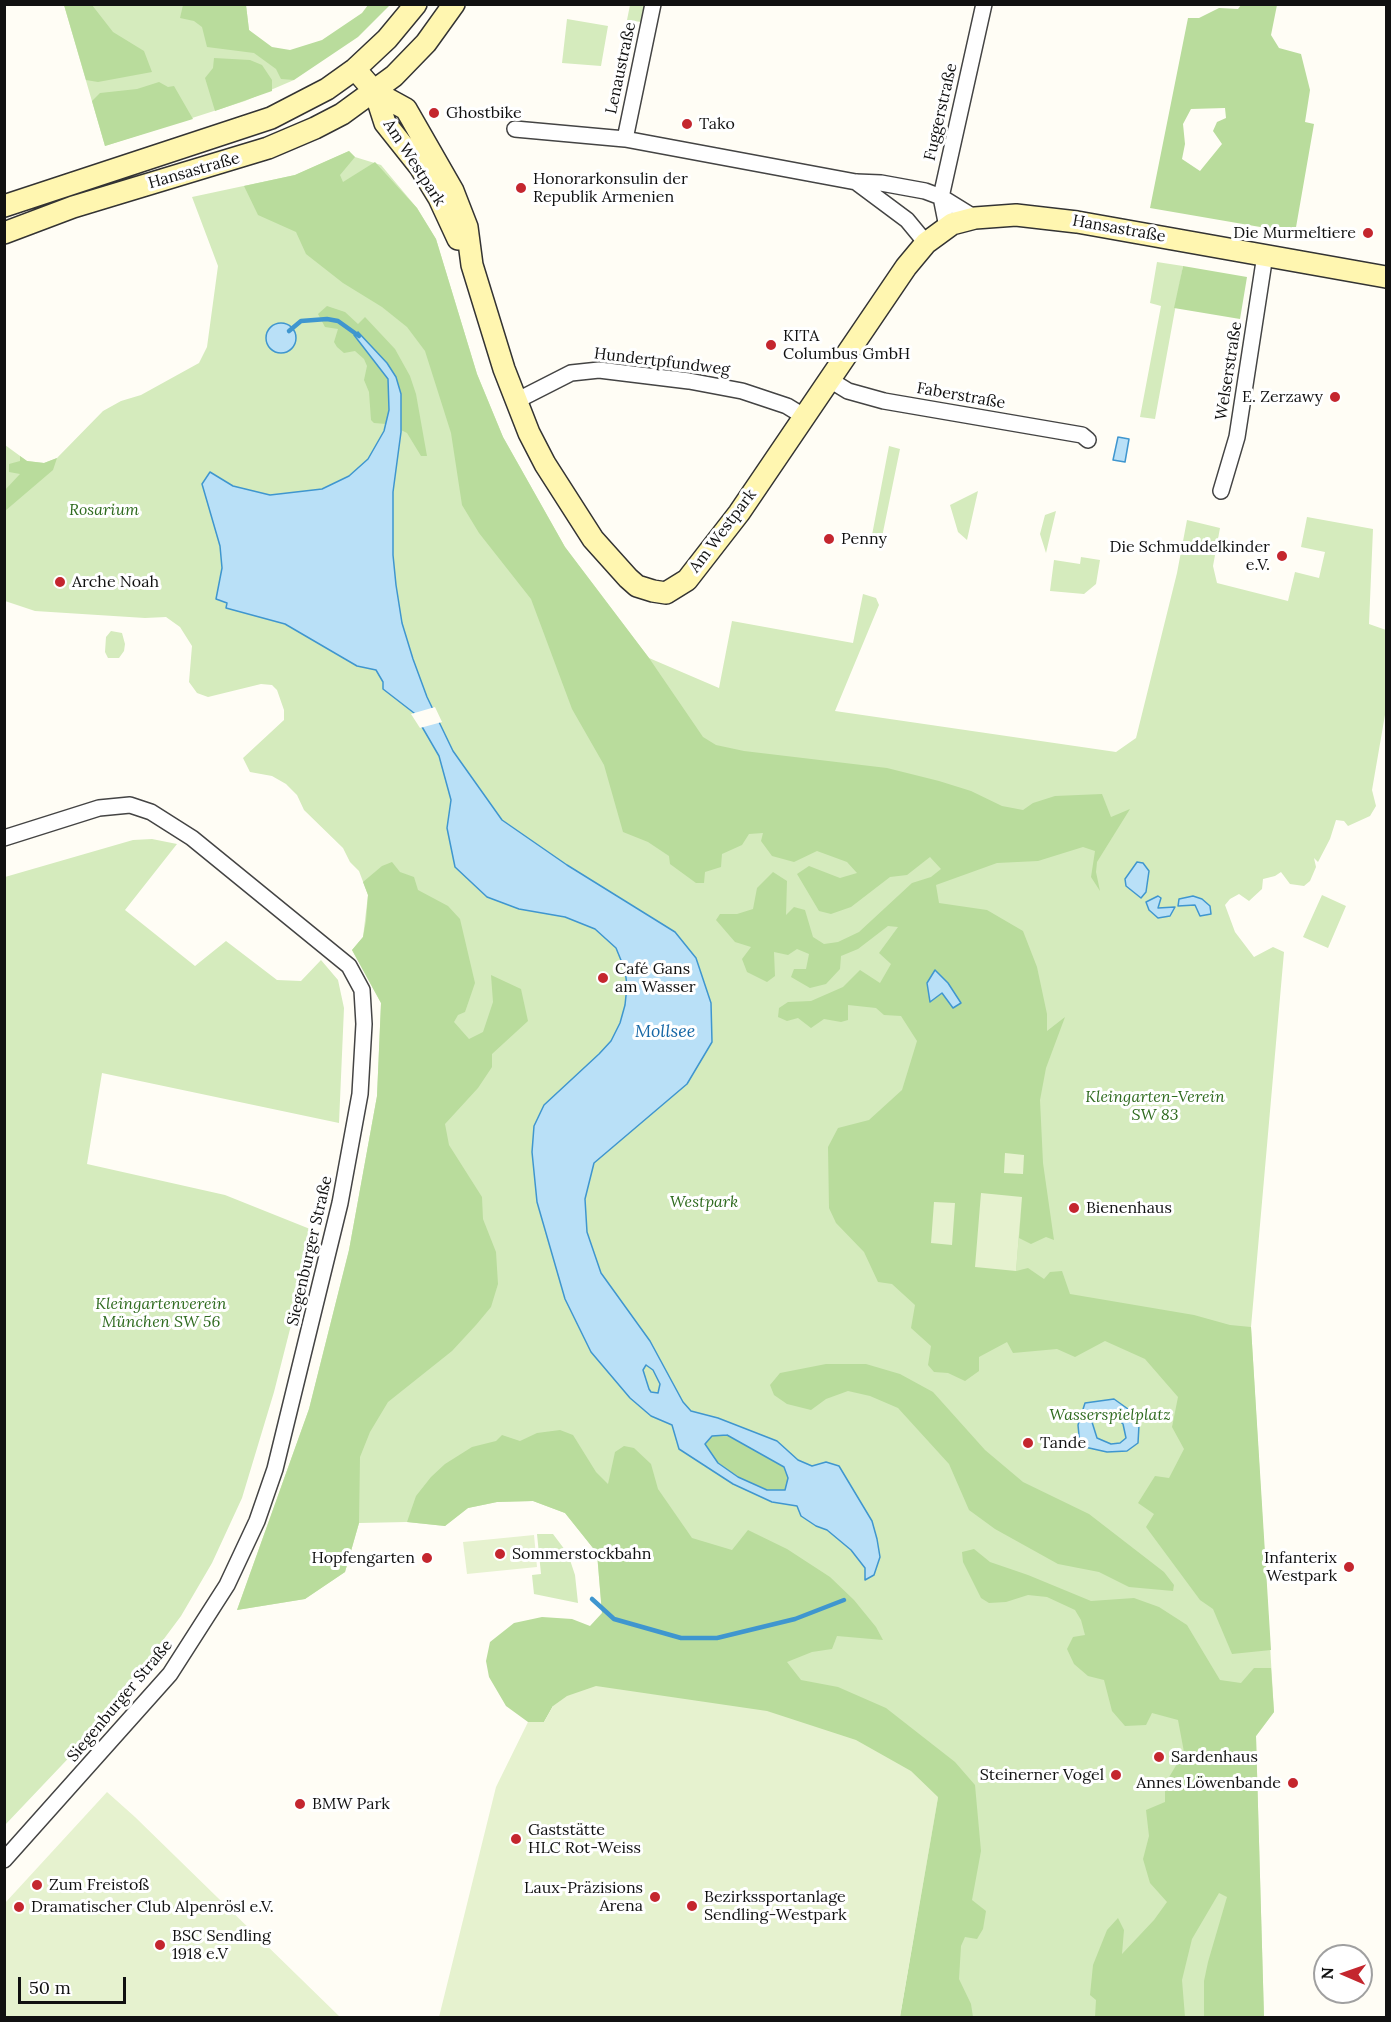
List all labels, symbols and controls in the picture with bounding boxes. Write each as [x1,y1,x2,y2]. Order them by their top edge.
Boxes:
street label: Lenaustraße [602,20,640,116]
street label: Fuggerstraße [920,61,962,163]
place label: Ghostbike [446,103,522,123]
marker: Ghostbike [427,106,441,120]
place label: Tako [699,114,735,134]
street label: Am Westpark [379,116,449,210]
marker: Tako [680,117,694,131]
street label: Hansastraße [146,149,242,193]
place label: Honorarkonsulin der Republik Armenien [533,169,688,207]
marker: Honorarkonsulin der Republik Armenien [514,181,528,195]
street label: Hansastraße [1071,211,1167,247]
place label: Die Murmeltiere [1233,223,1356,243]
marker: Die Murmeltiere [1361,226,1375,240]
street label: Welserstraße [1212,320,1246,422]
place label: KITA Columbus GmbH [783,326,910,364]
marker: KITA Columbus GmbH [764,338,778,352]
street label: Hundertpfundweg [593,344,731,380]
street label: Faberstraße [915,379,1007,413]
place label: E. Zerzawy [1242,387,1323,407]
marker: E. Zerzawy [1328,390,1342,404]
street label: Am Westpark [685,486,761,576]
park label: Rosarium [69,500,139,520]
place label: Penny [841,529,887,549]
marker: Penny [822,532,836,546]
place label: Die Schmuddelkinder e.V. [1110,537,1270,575]
marker: Die Schmuddelkinder e.V. [1275,549,1289,563]
place label: Arche Noah [72,572,159,592]
marker: Arche Noah [53,575,67,589]
place label: Café Gans am Wasser [615,959,696,997]
marker: Café Gans am Wasser [596,971,610,985]
water label: Mollsee [635,1021,695,1043]
park label: Kleingarten-Verein SW 83 [1085,1087,1225,1125]
street label: Siegenburger Straße [283,1174,337,1328]
park label: Westpark [670,1192,738,1212]
place label: Bienenhaus [1086,1198,1172,1218]
marker: Bienenhaus [1067,1201,1081,1215]
park label: Kleingartenverein München SW 56 [95,1294,227,1332]
park label: Wasserspielplatz [1049,1405,1171,1425]
place label: Tande [1040,1433,1086,1453]
marker: Tande [1021,1436,1035,1450]
place label: Sommerstockbahn [512,1544,652,1564]
marker: Sommerstockbahn [493,1547,507,1561]
place label: Hopfengarten [312,1548,415,1568]
place label: Infanterix Westpark [1264,1548,1337,1586]
marker: Hopfengarten [420,1551,434,1565]
marker: Infanterix Westpark [1342,1560,1356,1574]
street label: Siegenburger Straße [63,1636,177,1766]
place label: Sardenhaus [1171,1747,1258,1767]
marker: Sardenhaus [1152,1750,1166,1764]
place label: Steinerner Vogel [980,1765,1104,1785]
marker: Steinerner Vogel [1109,1768,1123,1782]
place label: Annes Löwenbande [1136,1773,1281,1793]
marker: Annes Löwenbande [1286,1776,1300,1790]
place label: BMW Park [312,1794,390,1814]
marker: BMW Park [293,1797,307,1811]
place label: Gaststätte HLC Rot-Weiss [528,1820,641,1858]
marker: Gaststätte HLC Rot-Weiss [509,1832,523,1846]
place label: Zum Freistoß [49,1875,149,1895]
marker: Zum Freistoß [30,1878,44,1892]
place label: Laux-Präzisions Arena [524,1878,643,1916]
place label: Bezirkssportanlage Sendling-Westpark [704,1887,847,1925]
marker: Laux-Präzisions Arena [648,1890,662,1904]
place label: Dramatischer Club Alpenrösl e.V. [31,1897,274,1917]
marker: Bezirkssportanlage Sendling-Westpark [685,1899,699,1913]
marker: Dramatischer Club Alpenrösl e.V. [12,1900,26,1914]
place label: BSC Sendling 1918 e.V [172,1926,271,1964]
marker: BSC Sendling 1918 e.V [153,1938,167,1952]
north arrow [1313,1944,1373,2004]
scale bar [21,1965,129,2003]
text: N [1317,1967,1337,1980]
text: 50 m [29,1976,71,1999]

